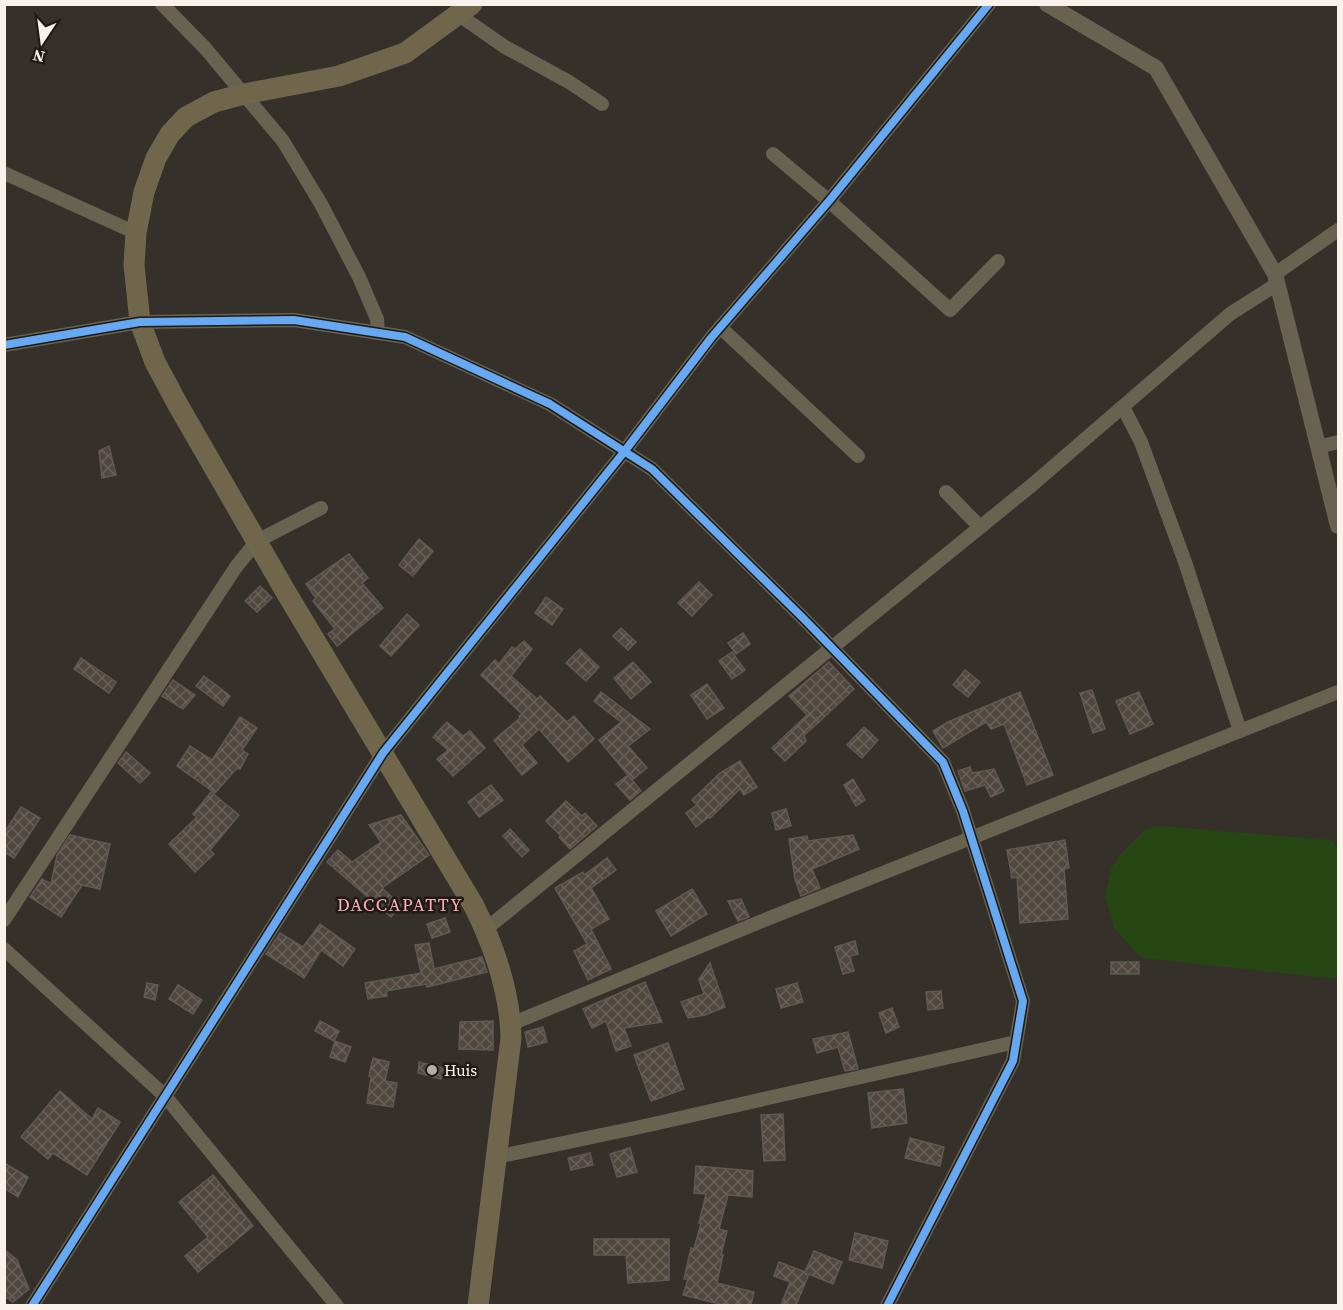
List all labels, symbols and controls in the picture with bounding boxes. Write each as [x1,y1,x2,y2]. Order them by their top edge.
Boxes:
north arrow [12,12,72,72]
text: N [30,45,47,69]
district label: DACCAPATTY [337,892,463,917]
place label: Huis [444,1059,477,1081]
marker: Huis [425,1063,439,1077]

